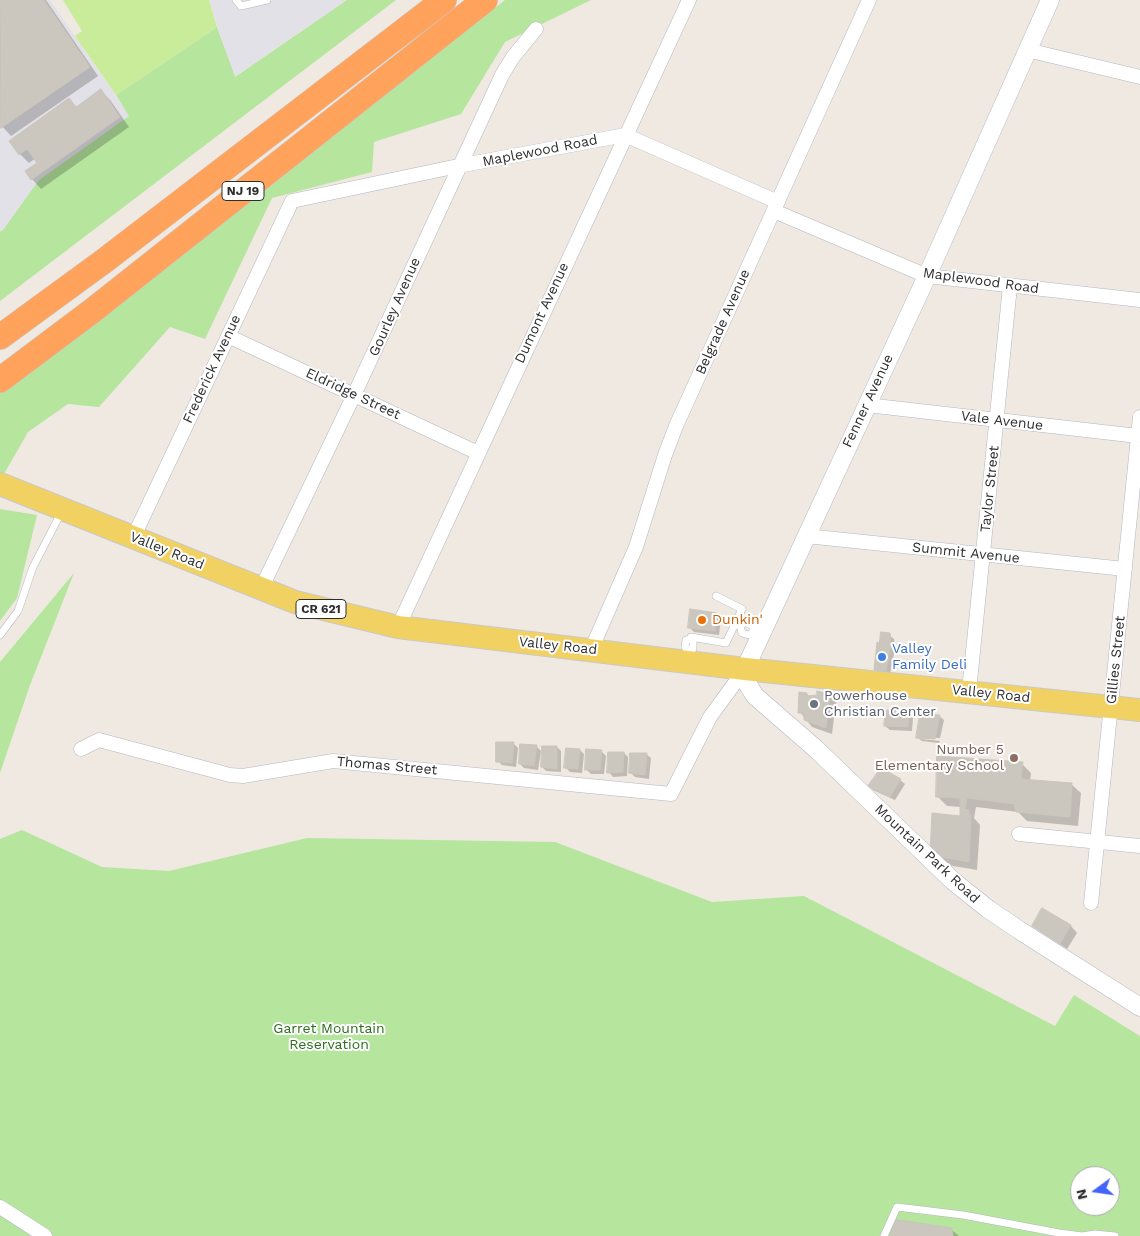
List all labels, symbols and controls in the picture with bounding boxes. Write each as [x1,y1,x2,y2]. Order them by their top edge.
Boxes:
street label: Maplewood Road [481,132,599,170]
road number: NJ 19 [222,182,264,200]
street label: Gourley Avenue [366,255,424,359]
street label: Dumont Avenue [511,260,573,366]
street label: Maplewood Road [922,265,1040,297]
street label: Belgrade Avenue [692,267,754,377]
street label: Frederick Avenue [179,312,245,426]
street label: Fenner Avenue [839,352,897,450]
street label: Eldridge Street [303,365,403,423]
street label: Vale Avenue [960,408,1044,434]
street label: Taylor Street [977,445,1003,533]
street label: Valley Road [127,528,207,574]
street label: Summit Avenue [911,539,1021,567]
road number: CR 621 [296,600,346,618]
place label: Dunkin' [712,612,763,628]
marker: Dunkin' [696,614,708,626]
street label: Gillies Street [1103,615,1129,705]
street label: Valley Road [518,634,598,658]
place label: Valley Family Deli [892,641,967,674]
marker: Valley Family Deli [876,651,888,663]
street label: Valley Road [951,682,1031,706]
place label: Powerhouse Christian Center [824,688,936,720]
marker: Powerhouse Christian Center [808,698,820,710]
place label: Number 5 Elementary School [875,742,1004,774]
marker: Number 5 Elementary School [1008,752,1020,764]
street label: Thomas Street [336,753,438,779]
street label: Mountain Park Road [871,801,983,907]
park label: Garret Mountain Reservation [273,1021,385,1054]
north arrow [1070,1166,1120,1216]
text: N [1072,1187,1090,1201]

